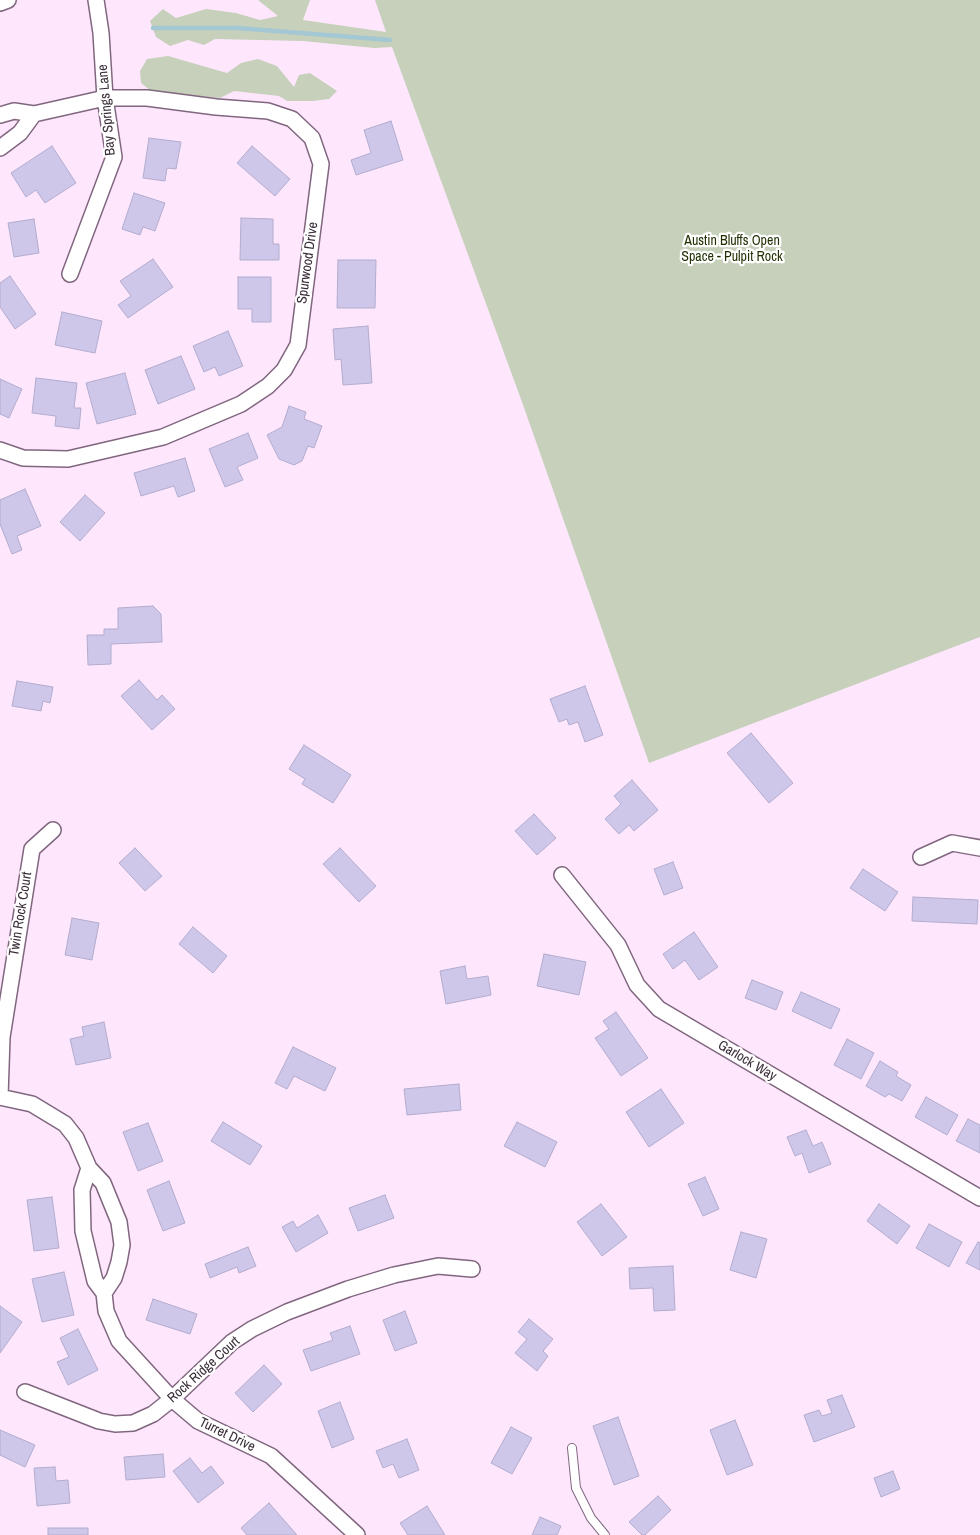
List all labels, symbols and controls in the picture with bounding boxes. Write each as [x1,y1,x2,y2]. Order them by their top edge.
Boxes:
street label: Bay Springs Lane [95,64,119,156]
street label: Spurwood Drive [294,221,322,305]
park label: Austin Bluffs Open Space - Pulpit Rock [681,233,783,266]
street label: Twin Rock Court [6,871,36,957]
street label: Garlock Way [715,1037,779,1085]
street label: Rock Ridge Court [164,1333,244,1407]
street label: Turret Drive [196,1414,258,1456]

